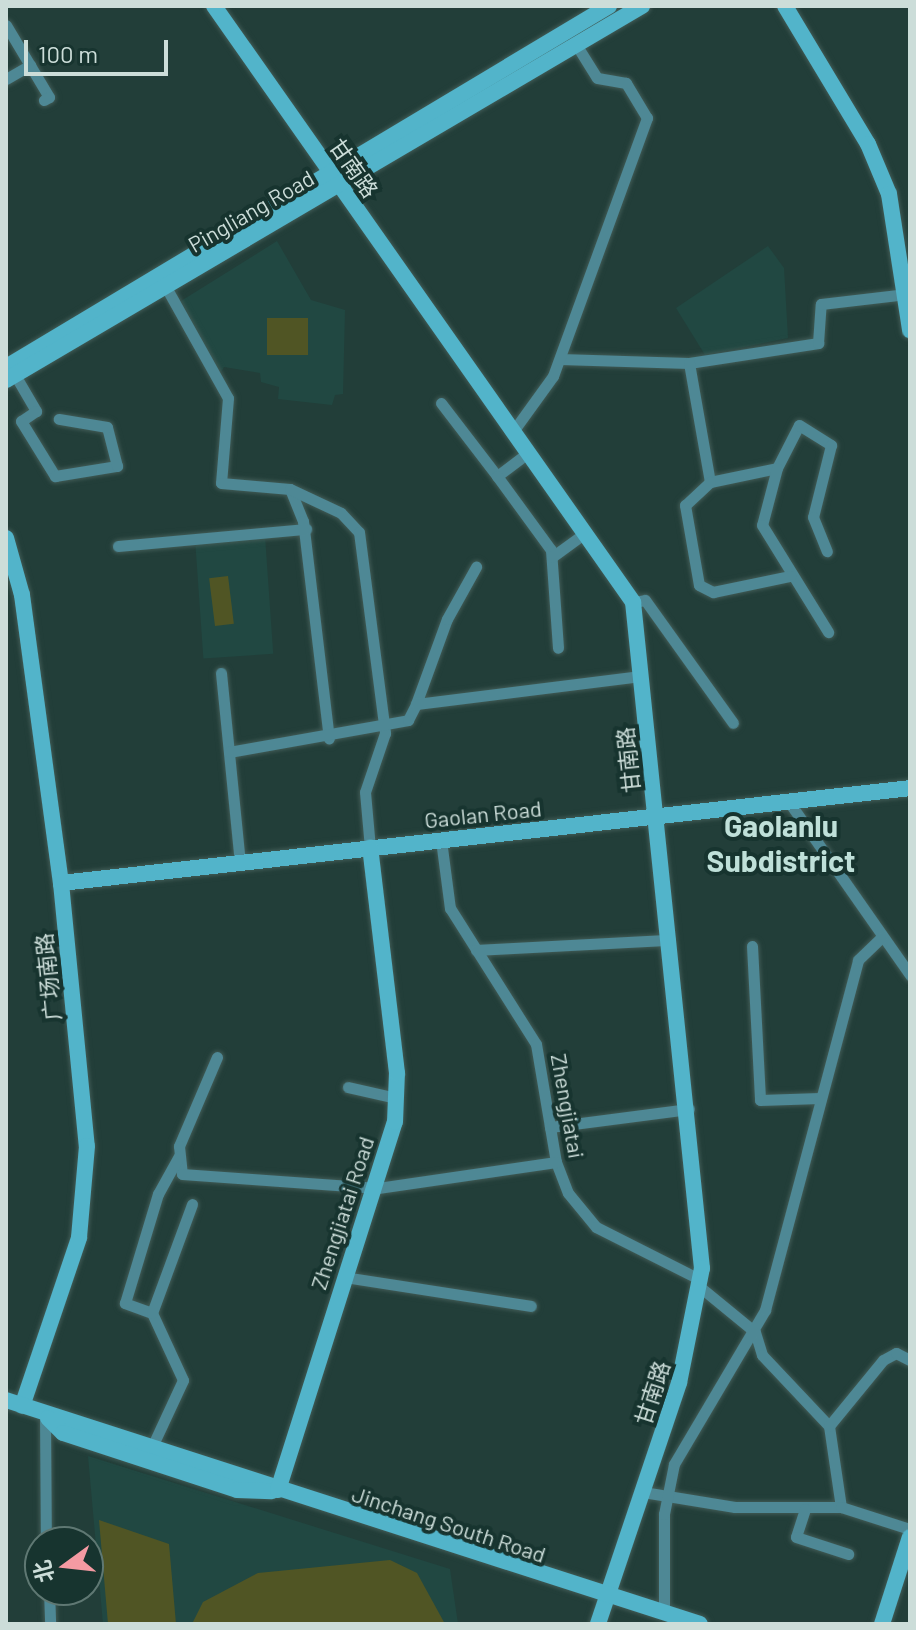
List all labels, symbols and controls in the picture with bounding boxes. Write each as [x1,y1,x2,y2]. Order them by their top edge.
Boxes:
scale bar [28,24,172,74]
text: 100 m [38,39,98,68]
street label: 甘南路 [324,133,384,203]
street label: Pingliang Road [183,164,319,258]
street label: 甘南路 [611,726,645,794]
street label: Gaolan Road [423,795,543,833]
district label: Gaolanlu Subdistrict [707,807,855,878]
street label: 广场南路 [30,932,66,1022]
street label: Zhengjiatai [546,1051,590,1161]
street label: Zhengjiatai Road [305,1133,379,1293]
street label: 甘南路 [629,1358,675,1428]
street label: Jinchang South Road [349,1480,549,1568]
north arrow [24,1526,104,1606]
text: 北 [27,1558,58,1586]

